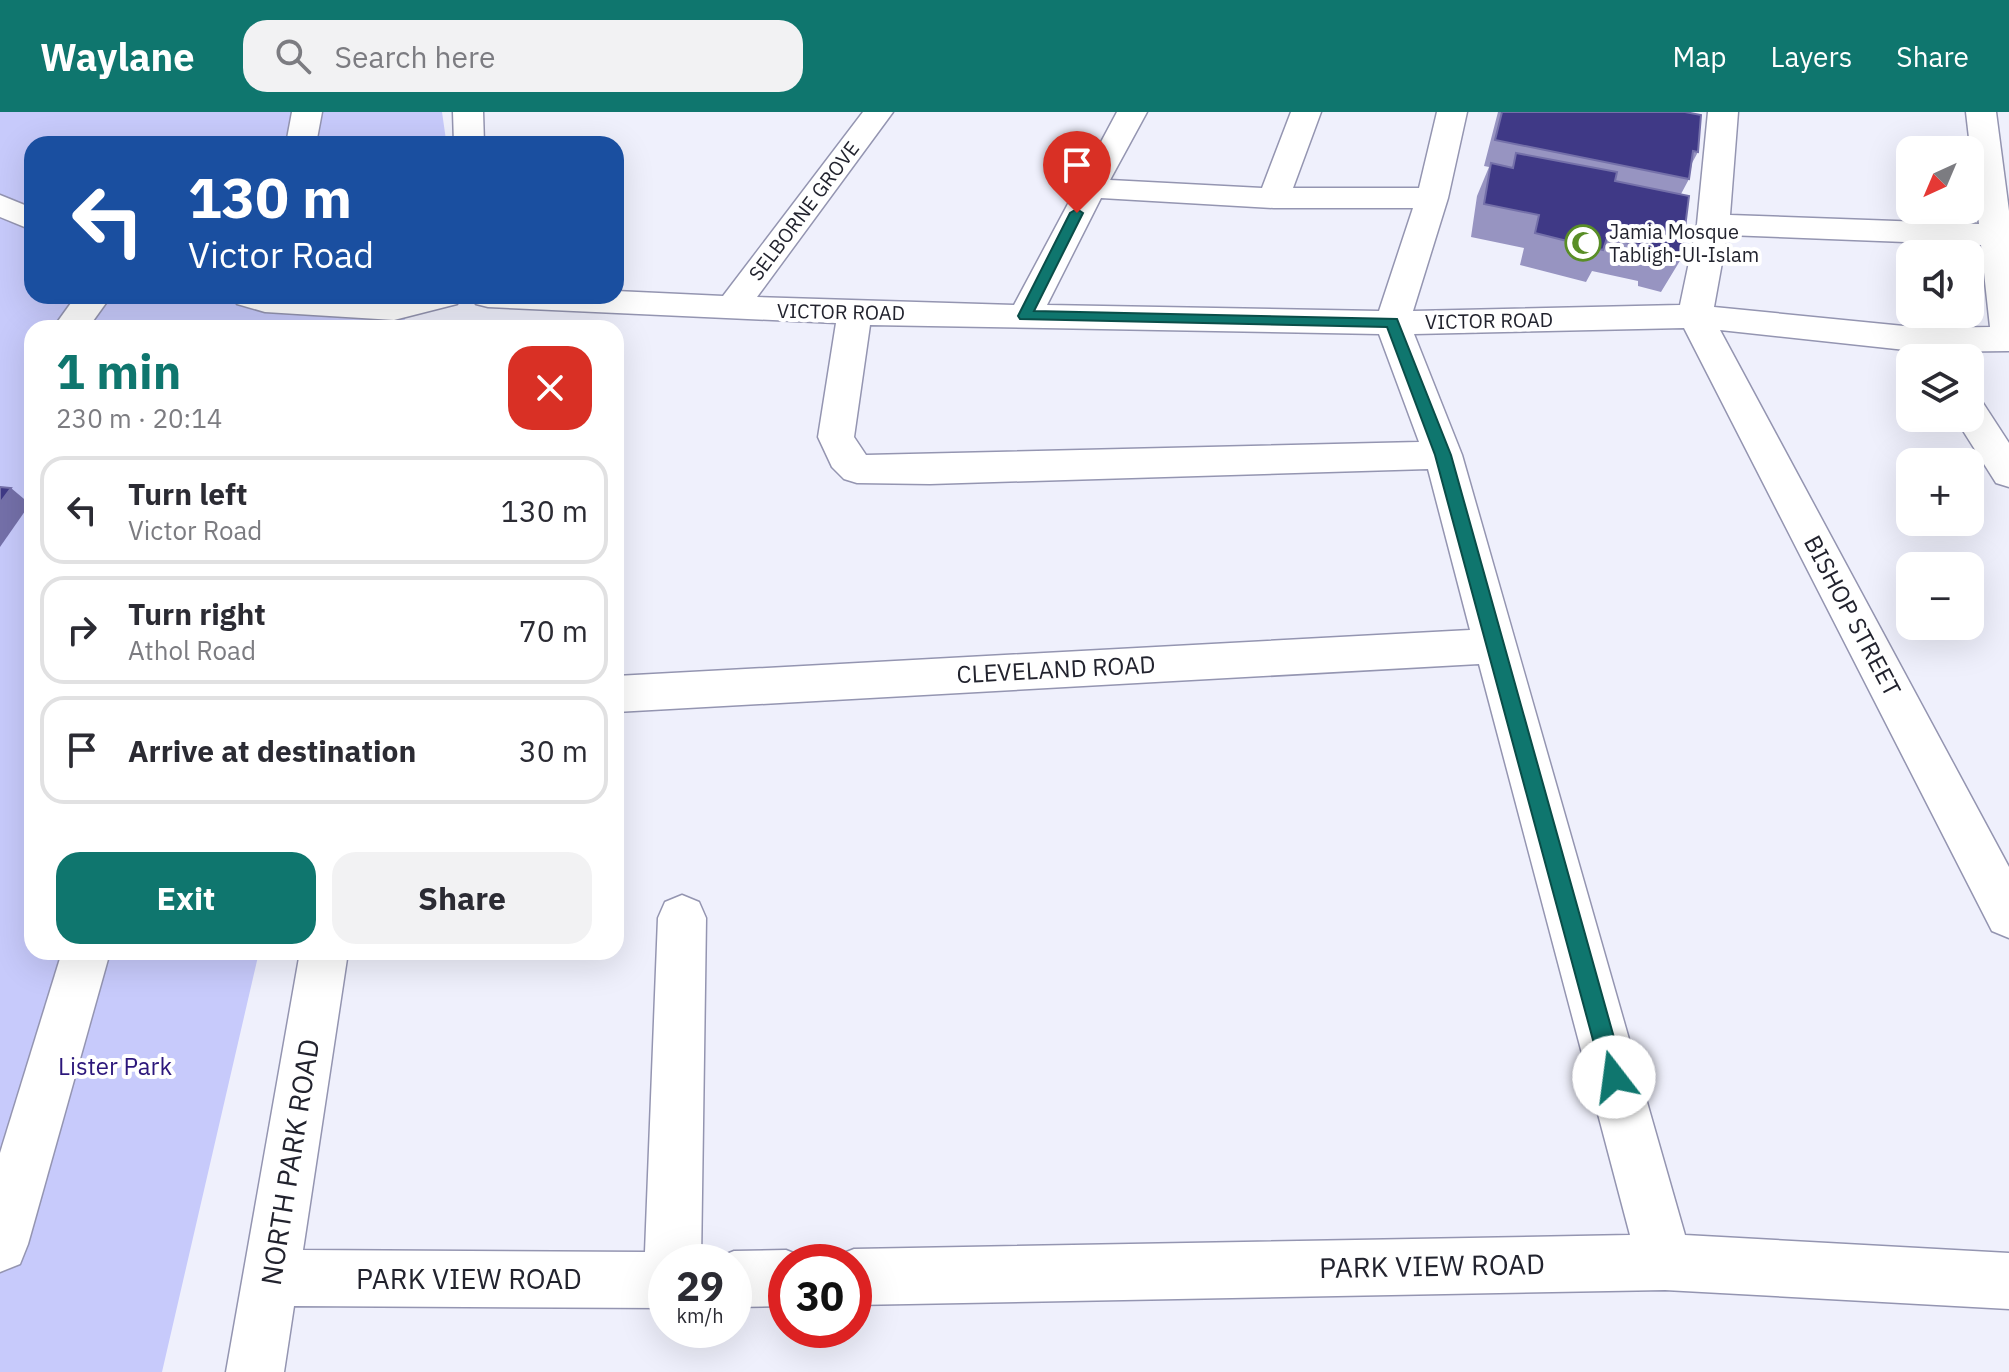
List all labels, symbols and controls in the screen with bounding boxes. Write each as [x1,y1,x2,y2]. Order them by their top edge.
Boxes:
search box [243,20,803,92]
text: Waylane [40,32,195,81]
icon: search [271,34,315,78]
text: Search here [335,37,495,76]
text: Map [1672,38,1726,75]
text: Layers [1770,38,1852,75]
text: Share [1896,38,1969,75]
pin [1043,131,1111,213]
street label: SELBORNE GROVE [742,135,865,286]
north arrow [1896,136,1984,224]
map controls [1896,136,1984,640]
icon: arrive [1055,143,1099,187]
text: 130 m [188,161,352,233]
icon: left [56,168,160,272]
place label: Jamia Mosque Tabligh-Ul-Islam [1609,218,1759,268]
mosque icon: Jamia Mosque Tabligh-Ul-Islam [1564,224,1602,262]
text: Victor Road [188,231,374,278]
button: sound [1896,240,1984,328]
street label: VICTOR ROAD [777,297,905,326]
street label: VICTOR ROAD [1425,306,1553,335]
text: 1 min [56,340,181,402]
button: layers [1896,344,1984,432]
button: close [508,346,592,430]
text: 230 m · 20:14 [56,401,222,435]
button: + [1896,448,1984,536]
text: Turn left [128,474,247,513]
icon: left [60,488,104,532]
text: 130 m [501,491,588,530]
text: Victor Road [128,513,262,547]
street label: BISHOP STREET [1797,530,1909,702]
button: − [1896,552,1984,640]
text: Turn right [128,594,266,633]
icon: right [60,608,104,652]
text: 70 m [519,611,588,650]
text: Athol Road [128,633,256,667]
street label: CLEVELAND ROAD [956,648,1156,690]
icon: arrive [60,728,104,772]
text: Arrive at destination [128,731,416,770]
text: 30 m [519,731,588,770]
button: Exit [56,852,316,944]
button: Share [332,852,592,944]
position arrow [1572,1035,1656,1119]
street label: NORTH PARK ROAD [252,1036,327,1288]
park label: Lister Park [58,1050,172,1082]
speed limit sign: 30 [768,1244,872,1348]
street label: PARK VIEW ROAD [1319,1245,1545,1286]
street label: PARK VIEW ROAD [356,1260,582,1297]
text: 29 [676,1260,724,1312]
text: km/h [676,1302,724,1329]

